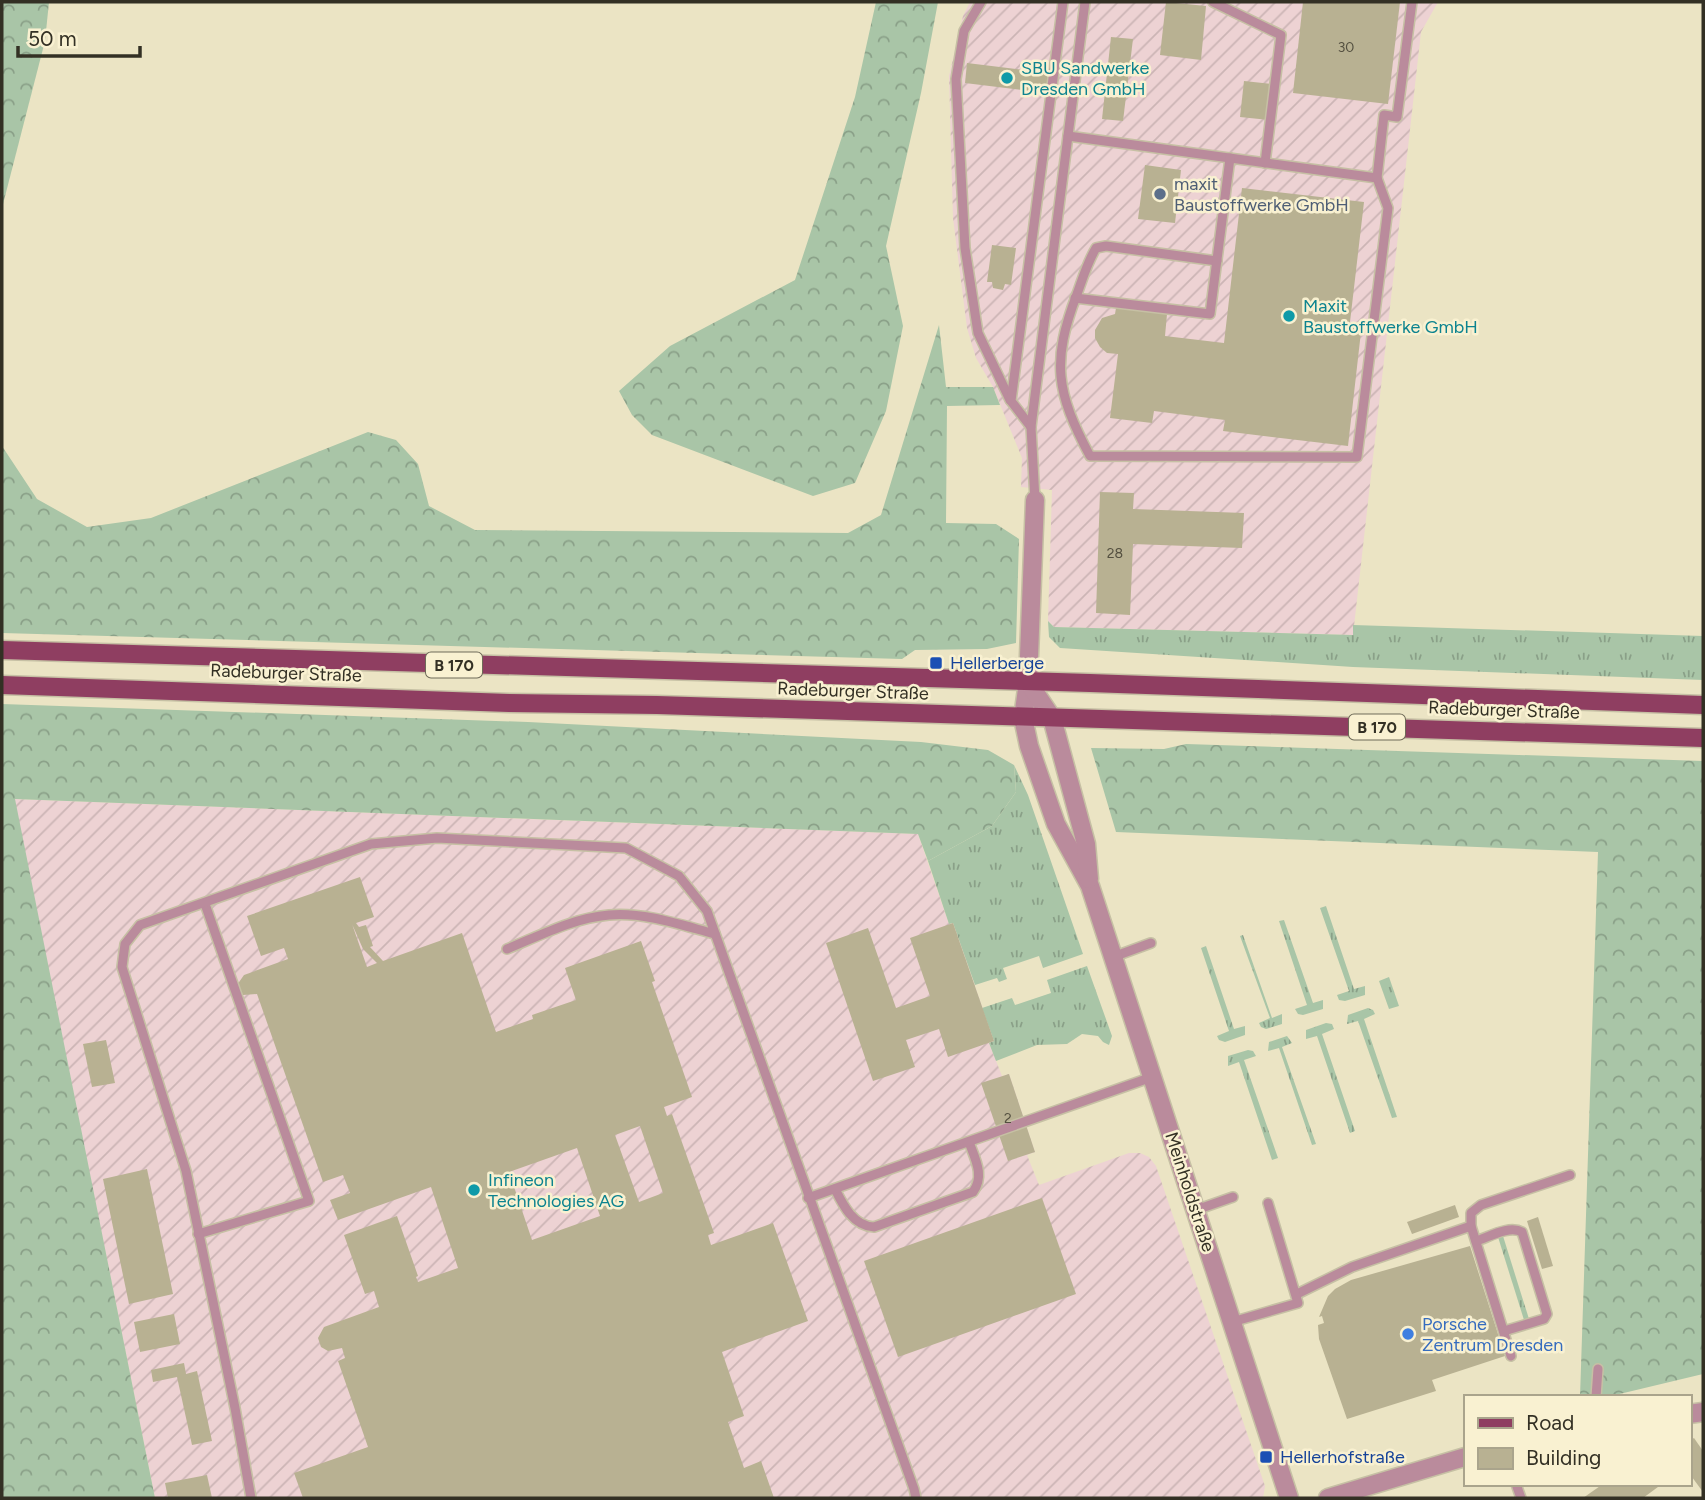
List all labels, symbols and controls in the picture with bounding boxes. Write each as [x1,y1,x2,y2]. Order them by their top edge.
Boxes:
scale bar [18,14,140,58]
text: 50 m [28,26,77,51]
house number: 30 [1338,39,1354,56]
place label: SBU Sandwerke Dresden GmbH [1021,57,1149,100]
marker: SBU Sandwerke Dresden GmbH [999,70,1015,86]
place label: maxit Baustoffwerke GmbH [1174,173,1349,216]
marker: maxit Baustoffwerke GmbH [1152,186,1168,202]
place label: Maxit Baustoffwerke GmbH [1303,295,1478,338]
marker: Maxit Baustoffwerke GmbH [1281,308,1297,324]
house number: 28 [1107,545,1123,562]
road number: B 170 [426,652,482,678]
place label: Hellerberge [950,652,1044,674]
marker: Hellerberge [928,655,944,671]
street label: Radeburger Straße [210,659,362,687]
street label: Radeburger Straße [777,677,929,705]
street label: Radeburger Straße [1428,696,1580,724]
road number: B 170 [1349,714,1405,740]
house number: 2 [1004,1110,1012,1127]
street label: Meinholdstraße [1160,1129,1220,1255]
place label: Infineon Technologies AG [488,1169,624,1212]
marker: Infineon Technologies AG [466,1182,482,1198]
place label: Porsche Zentrum Dresden [1422,1313,1563,1356]
marker: Porsche Zentrum Dresden [1400,1326,1416,1342]
legend [1464,1395,1691,1486]
text: Road [1526,1410,1574,1435]
text: Building [1526,1445,1601,1470]
place label: Hellerhofstraße [1280,1446,1405,1468]
marker: Hellerhofstraße [1258,1449,1274,1465]

